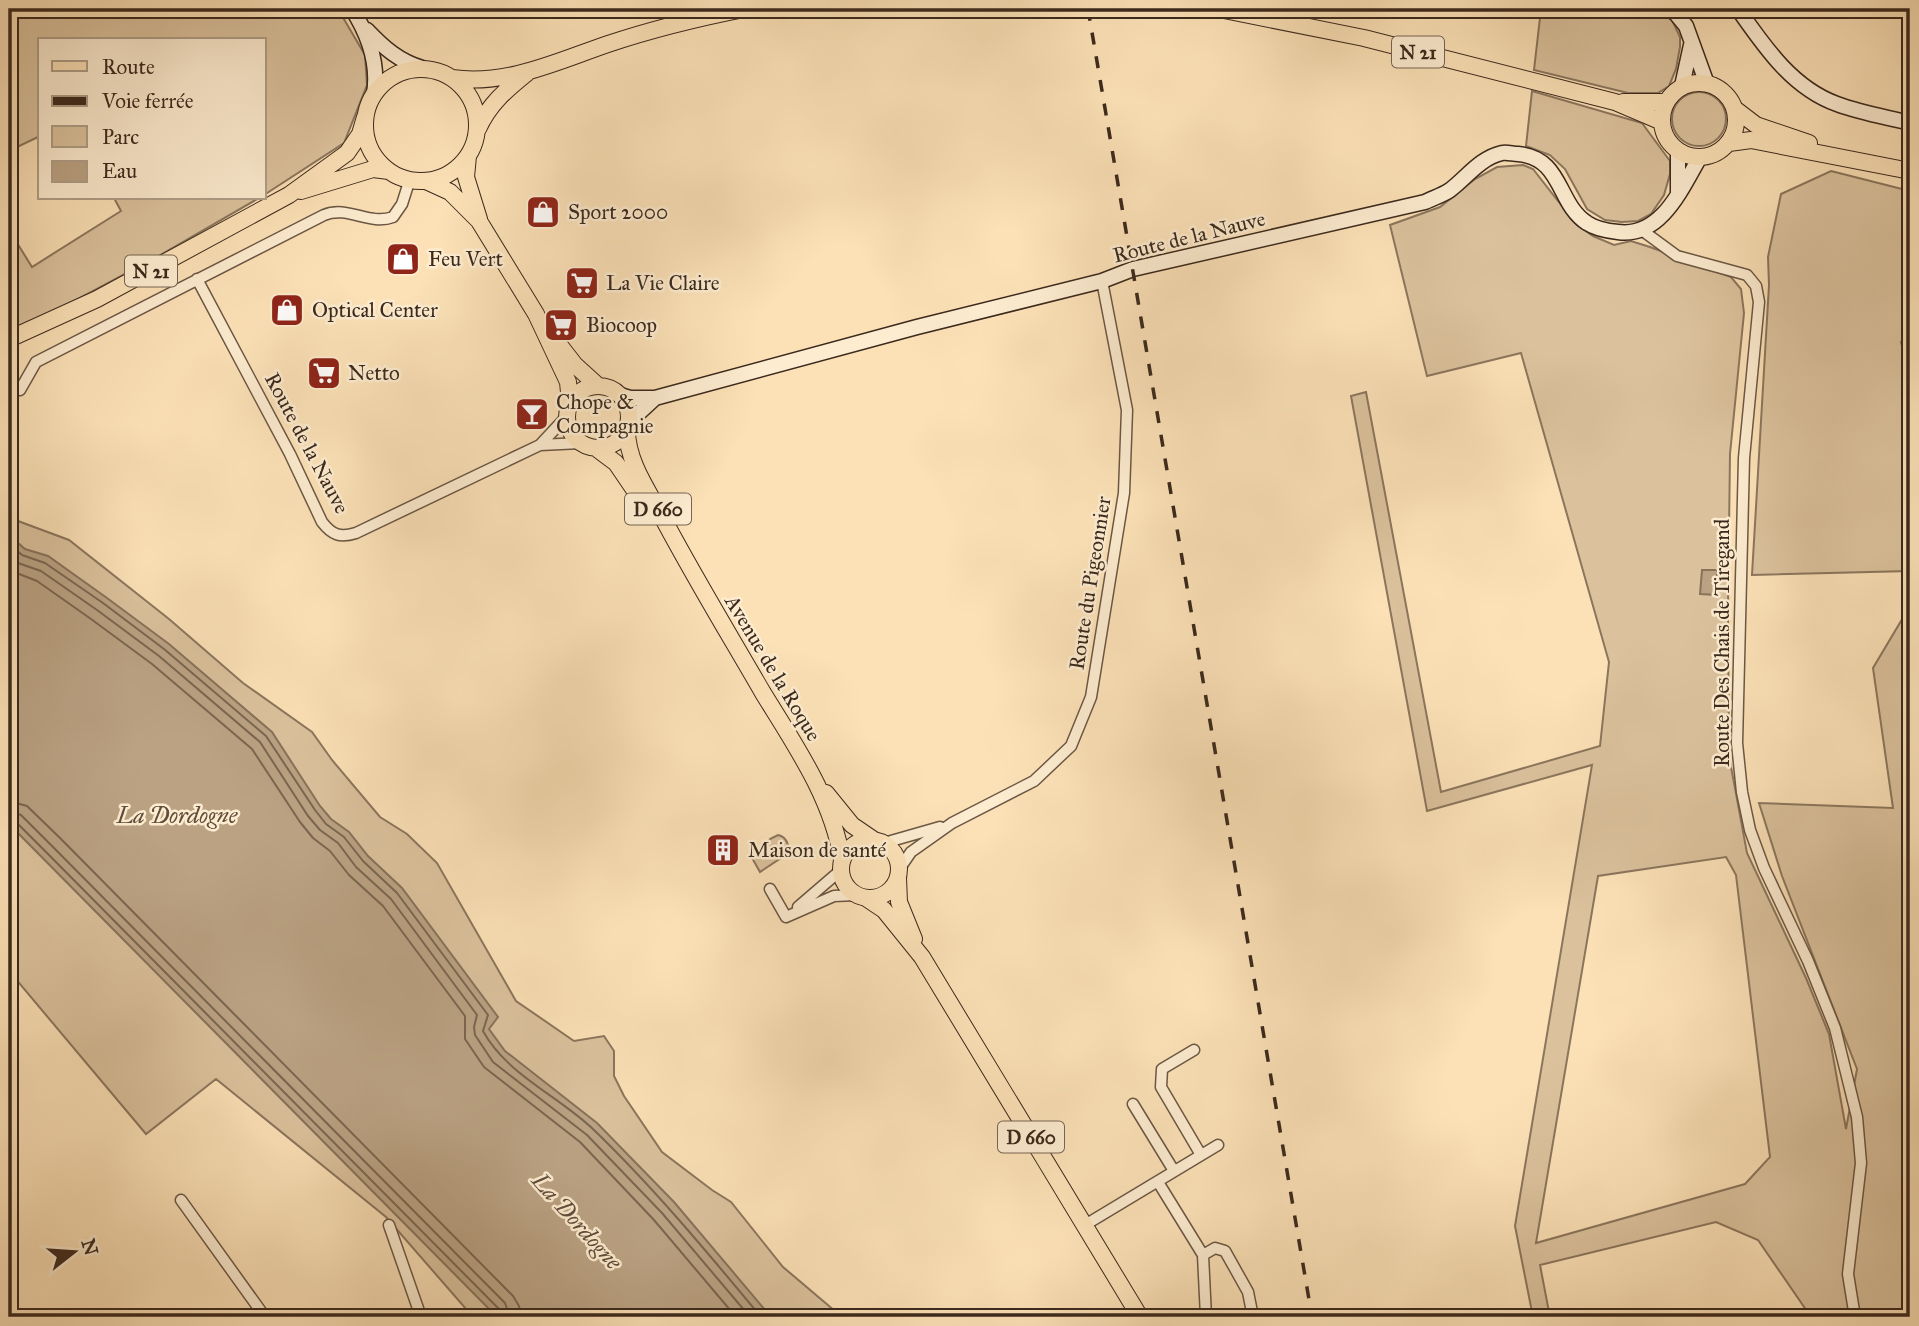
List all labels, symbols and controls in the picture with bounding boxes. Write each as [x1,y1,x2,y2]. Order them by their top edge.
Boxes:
road number: N 21 [1392,36,1444,68]
legend [38,38,266,200]
text: Route [102,54,155,80]
text: Voie ferrée [101,88,194,114]
text: Parc [102,124,139,150]
text: Eau [102,158,137,184]
shop icon: Sport 2000 [524,193,562,231]
place label: Sport 2000 [568,199,668,225]
street label: Route de la Nauve [1110,205,1268,268]
shop icon: Feu Vert [384,240,422,278]
place label: Feu Vert [428,246,503,272]
road number: N 21 [125,256,177,286]
supermarket icon: La Vie Claire [563,264,601,302]
place label: La Vie Claire [606,270,720,296]
shop icon: Optical Center [268,291,306,329]
place label: Optical Center [312,297,438,323]
supermarket icon: Biocoop [542,306,580,344]
place label: Biocoop [586,312,657,338]
supermarket icon: Netto [305,354,343,392]
place label: Netto [348,360,400,386]
street label: Route de la Nauve [259,368,355,518]
place label: Chope & Compagnie [556,389,654,439]
bar icon: Chope & Compagnie [513,395,551,433]
road number: D 660 [625,494,691,524]
street label: Route du Pigeonnier [1063,494,1117,672]
street label: Route Des Chais de Tiregand [1709,518,1735,767]
street label: Avenue de la Roque [719,589,827,746]
water label: La Dordogne [116,801,238,829]
building icon: Maison de santé [704,831,742,869]
place label: Maison de santé [748,837,887,863]
road number: D 660 [998,1121,1064,1152]
water label: La Dordogne [526,1166,628,1276]
north arrow [38,1218,108,1288]
text: N [76,1236,103,1258]

